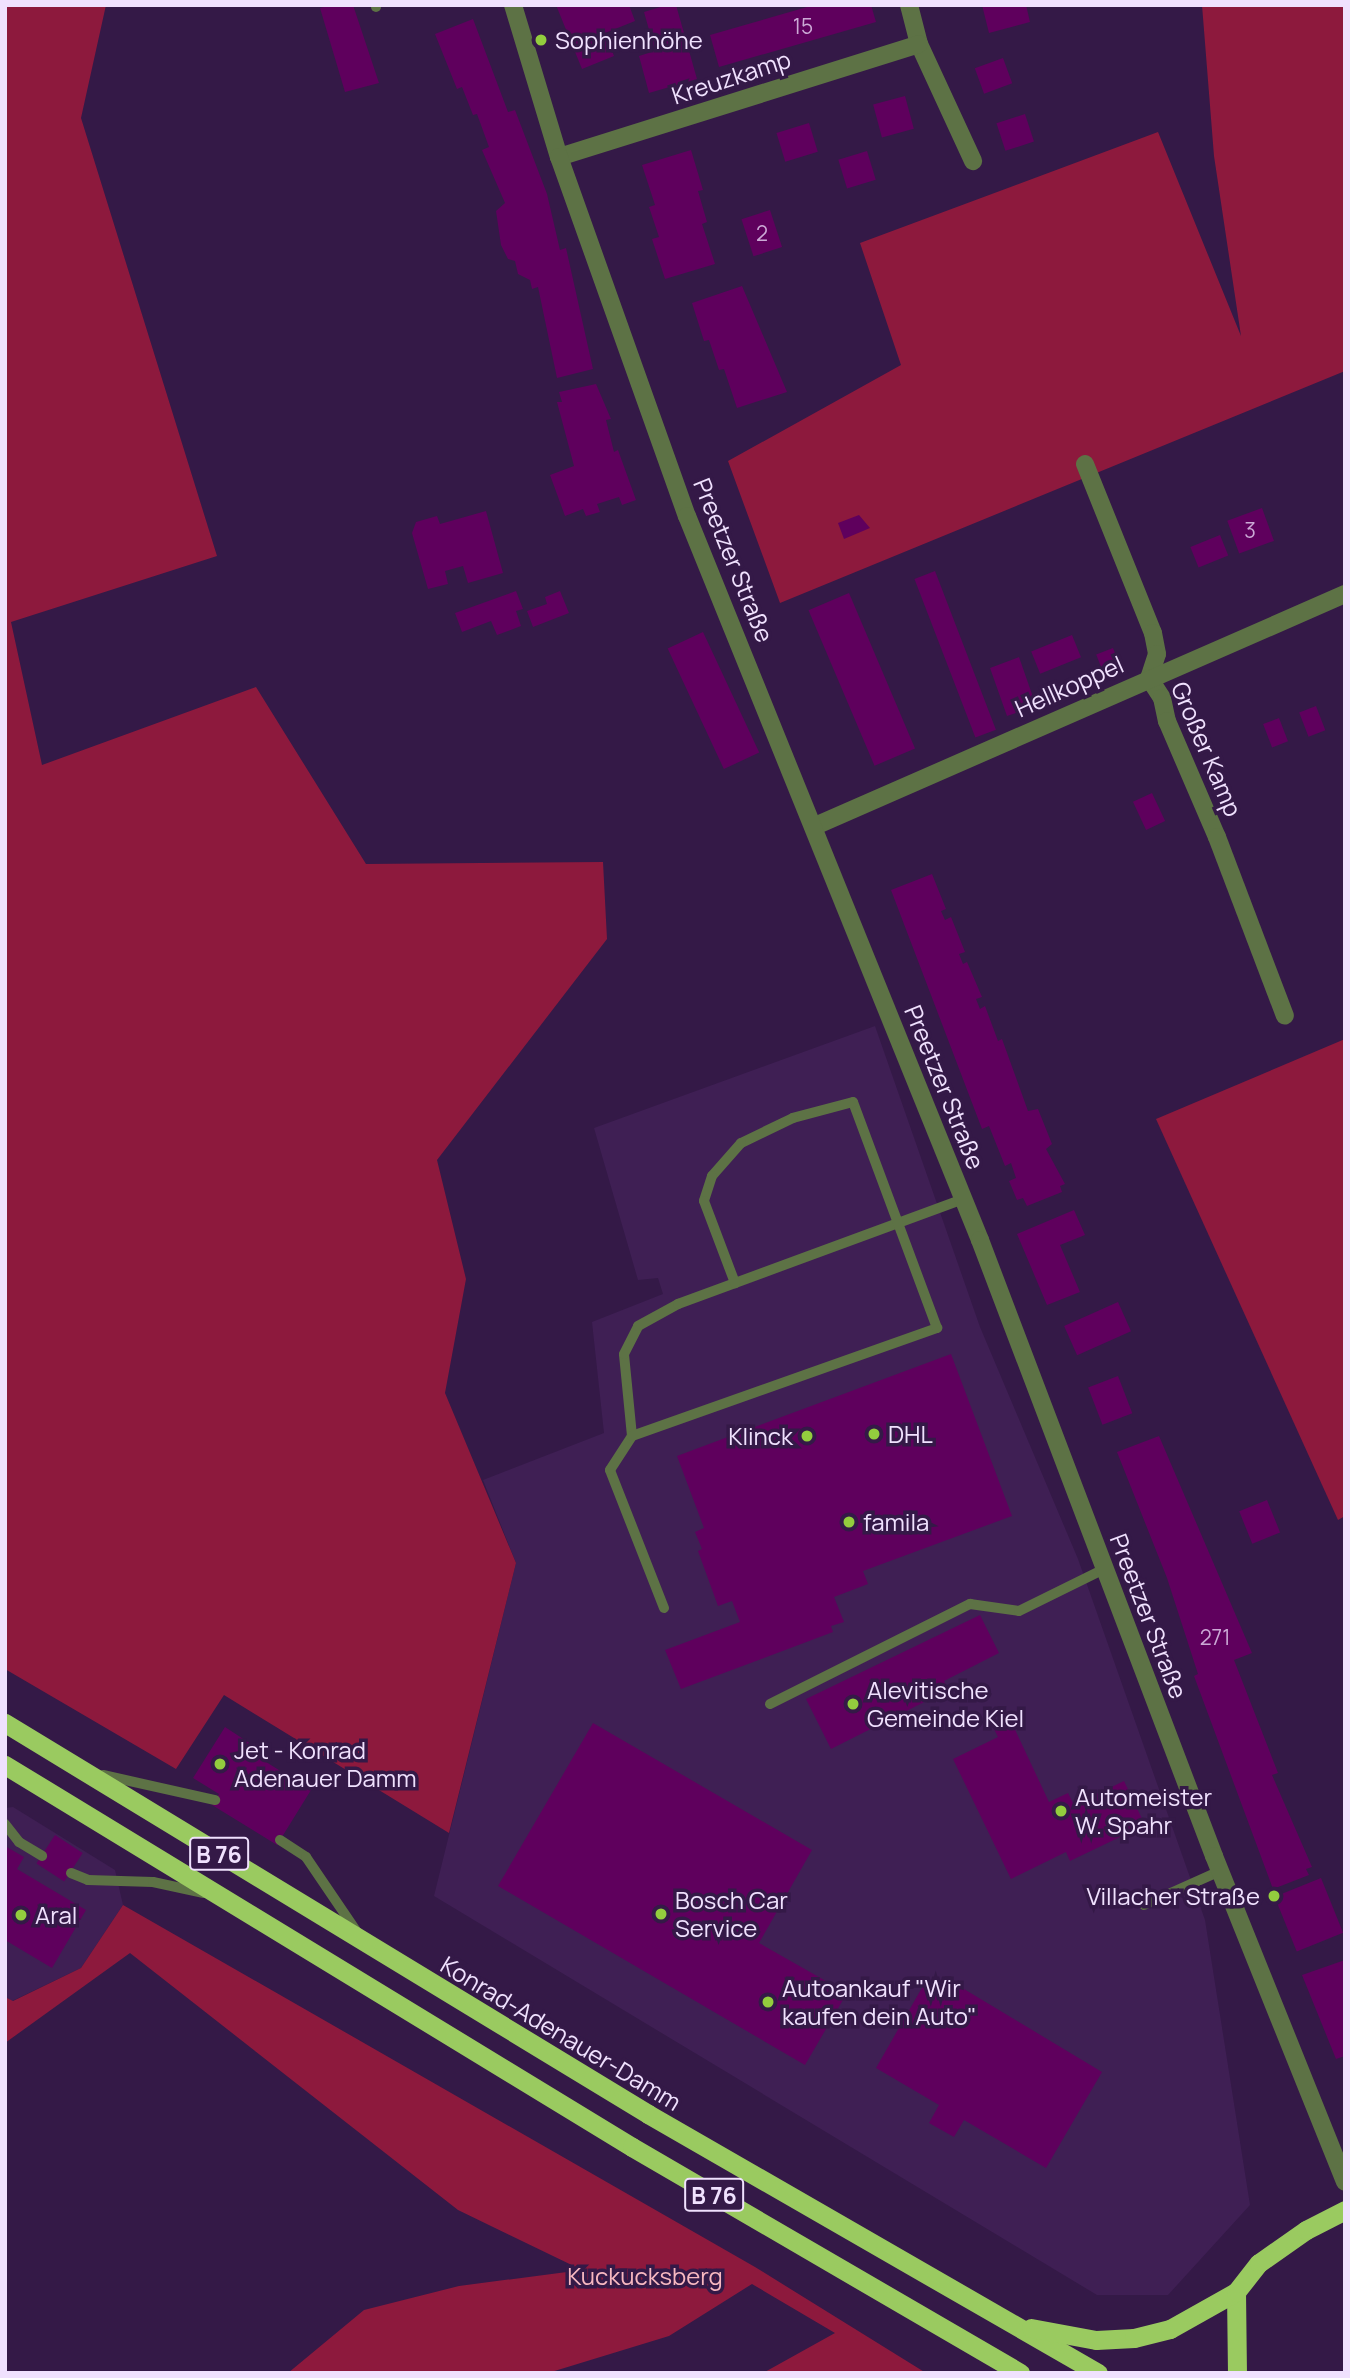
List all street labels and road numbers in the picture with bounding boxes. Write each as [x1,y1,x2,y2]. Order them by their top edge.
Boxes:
street label: Kreuzkamp [668,44,794,110]
street label: Preetzer Straße [688,474,780,646]
street label: Hellkoppel [1010,649,1128,723]
street label: Großer Kamp [1166,677,1248,821]
street label: Preetzer Straße [899,1001,991,1173]
street label: Preetzer Straße [1104,1530,1194,1702]
road number: B 76 [188,1834,250,1873]
street label: Konrad-Adenauer-Damm [436,1950,686,2116]
road number: B 76 [682,2176,746,2214]

